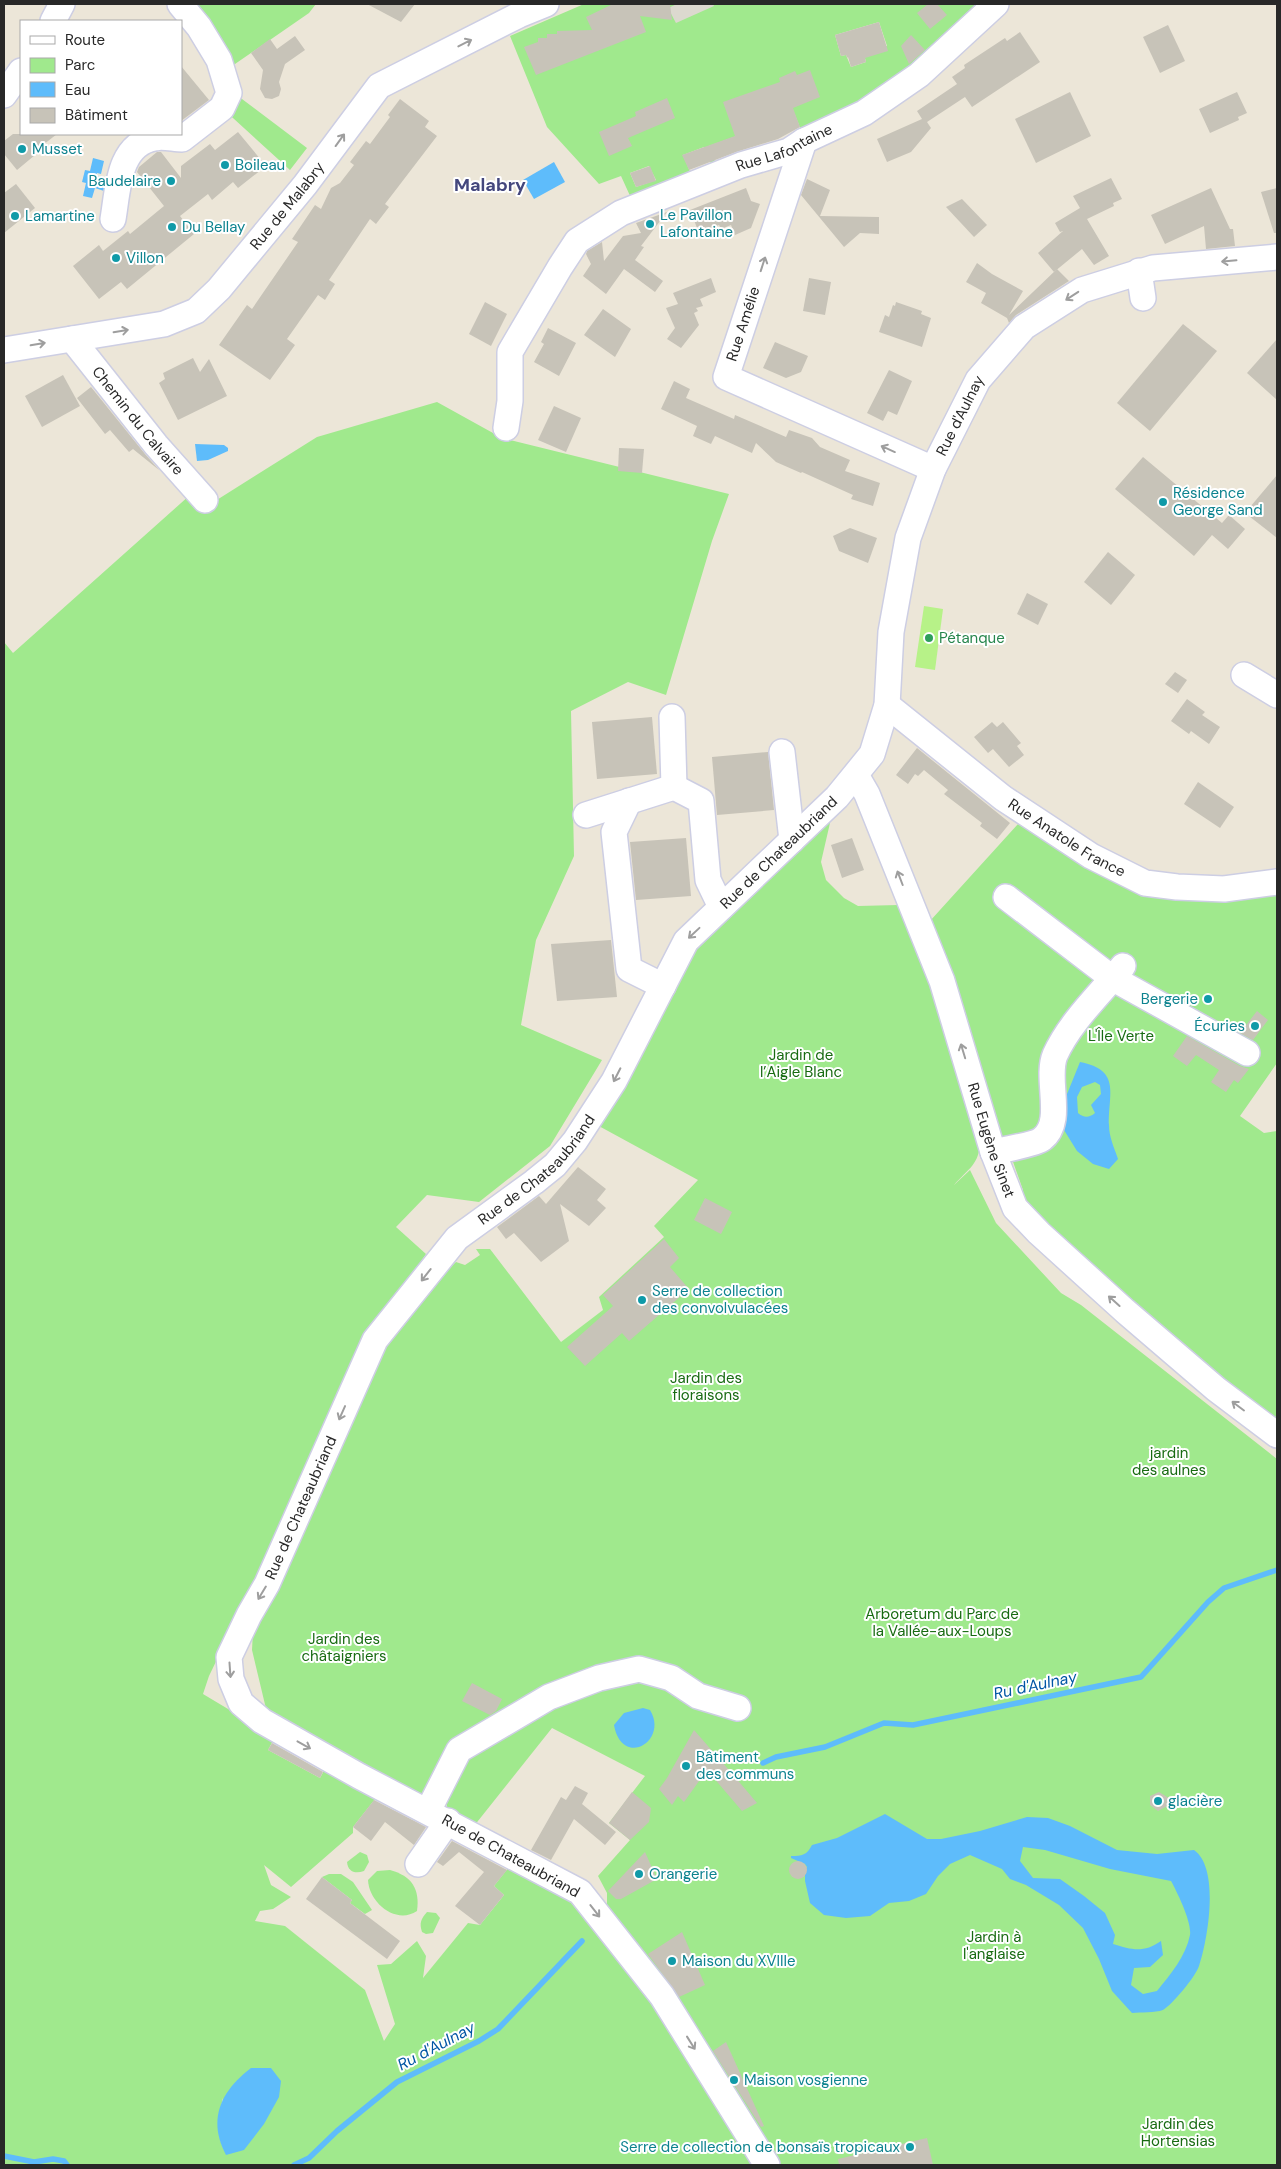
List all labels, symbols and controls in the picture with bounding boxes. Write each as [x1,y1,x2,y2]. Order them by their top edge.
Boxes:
legend [20,20,182,135]
text: Route [65,30,105,50]
one-way arrow [457,37,472,47]
text: Parc [65,55,95,75]
text: Eau [65,80,90,100]
text: Bâtiment [65,105,128,125]
street label: Rue Lafontaine [733,119,836,176]
one-way arrow [335,133,345,147]
place label: Musset [32,139,83,159]
marker: Musset [16,143,28,155]
place label: Boileau [235,155,285,175]
street label: Rue de Malabry [246,157,329,254]
marker: Boileau [219,159,231,171]
place label: Baudelaire [88,171,161,191]
district label: Malabry [454,173,526,197]
marker: Baudelaire [165,175,177,187]
place label: Le Pavillon Lafontaine [660,205,733,242]
place label: Lamartine [25,206,95,226]
marker: Lamartine [9,210,21,222]
place label: Du Bellay [182,217,246,237]
marker: Le Pavillon Lafontaine [644,218,656,230]
marker: Du Bellay [166,221,178,233]
place label: Villon [126,248,164,268]
marker: Villon [110,252,122,264]
one-way arrow [1221,256,1237,266]
one-way arrow [759,257,768,272]
street label: Rue Amélie [722,284,764,364]
one-way arrow [1065,292,1079,302]
one-way arrow [112,326,128,336]
one-way arrow [30,339,46,349]
street label: Chemin du Calvaire [87,362,188,479]
street label: Rue d'Aulnay [931,371,989,459]
one-way arrow [881,444,896,454]
place label: Résidence George Sand [1173,483,1263,520]
marker: Résidence George Sand [1157,496,1169,508]
place label: Pétanque [939,628,1005,648]
marker: Pétanque [923,632,935,644]
street label: Rue de Chateaubriand [716,792,842,913]
street label: Rue Anatole France [1004,794,1129,882]
one-way arrow [895,871,904,887]
one-way arrow [687,927,700,939]
place label: Bergerie [1141,989,1198,1009]
marker: Bergerie [1202,993,1214,1005]
place label: Écuries [1194,1016,1245,1036]
marker: Écuries [1249,1020,1261,1032]
park label: L'Île Verte [1088,1026,1154,1046]
one-way arrow [958,1044,968,1060]
park label: Jardin de l’Aigle Blanc [760,1045,842,1082]
one-way arrow [612,1068,622,1083]
street label: Rue Eugène Sinet [963,1080,1020,1201]
street label: Rue de Chateaubriand [474,1111,600,1230]
one-way arrow [420,1268,431,1281]
place label: Serre de collection des convolvulacées [652,1281,788,1318]
marker: Serre de collection des convolvulacées [636,1294,648,1306]
one-way arrow [1108,1295,1121,1307]
park label: Jardin des floraisons [670,1368,742,1405]
one-way arrow [1232,1401,1245,1412]
one-way arrow [337,1405,347,1420]
street label: Rue de Chateaubriand [260,1433,341,1583]
park label: jardin des aulnes [1132,1443,1206,1480]
one-way arrow [256,1586,266,1600]
park label: Arboretum du Parc de la Vallée-aux-Loups [865,1604,1019,1641]
park label: Jardin des châtaigniers [302,1629,386,1666]
one-way arrow [226,1662,235,1678]
water label: Ru d'Aulnay [991,1666,1080,1704]
one-way arrow [296,1740,311,1750]
place label: Bâtiment des communs [696,1747,794,1784]
marker: Bâtiment des communs [680,1760,692,1772]
place label: glacière [1168,1791,1222,1811]
marker: glacière [1152,1795,1164,1807]
street label: Rue de Chateaubriand [438,1810,584,1902]
place label: Orangerie [649,1864,717,1884]
marker: Orangerie [633,1868,645,1880]
one-way arrow [590,1904,601,1917]
park label: Jardin à l'anglaise [963,1927,1025,1964]
place label: Maison du XVIIIe [682,1951,796,1971]
marker: Maison du XVIIIe [666,1955,678,1967]
water label: Ru d'Aulnay [394,2016,479,2075]
one-way arrow [686,2035,696,2049]
place label: Maison vosgienne [744,2070,868,2090]
marker: Maison vosgienne [728,2074,740,2086]
park label: Jardin des Hortensias [1141,2114,1215,2151]
place label: Serre de collection de bonsaïs tropicaux [620,2137,901,2157]
marker: Serre de collection de bonsaïs tropicaux [904,2141,916,2153]

